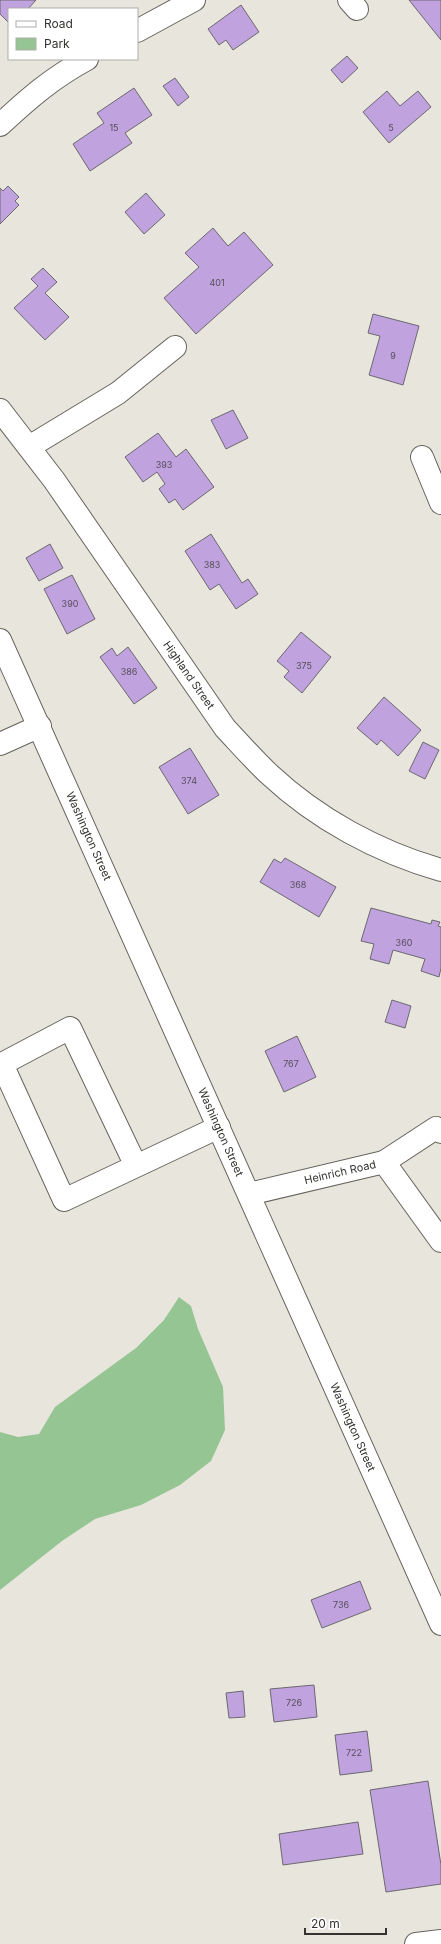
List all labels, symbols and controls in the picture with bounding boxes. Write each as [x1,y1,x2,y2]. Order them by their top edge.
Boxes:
legend [8,8,138,60]
text: Road [44,16,73,31]
text: Park [44,36,70,51]
house number: 15 [109,122,119,133]
house number: 5 [388,122,394,133]
house number: 401 [209,277,225,288]
house number: 9 [390,350,396,361]
house number: 393 [156,459,173,470]
house number: 383 [204,559,221,570]
house number: 390 [62,598,79,609]
street label: Highland Street [160,638,218,712]
house number: 375 [296,660,312,671]
house number: 386 [121,666,138,677]
house number: 374 [181,775,197,786]
street label: Washington Street [63,790,115,883]
house number: 368 [290,879,307,890]
house number: 360 [396,937,413,948]
house number: 767 [283,1058,299,1069]
street label: Washington Street [195,1086,247,1179]
street label: Heinrich Road [303,1157,377,1187]
street label: Washington Street [327,1381,379,1474]
house number: 736 [333,1599,349,1610]
house number: 726 [286,1697,302,1708]
house number: 722 [346,1747,362,1758]
scale bar [305,1910,386,1936]
text: 20 m [311,1916,340,1931]

